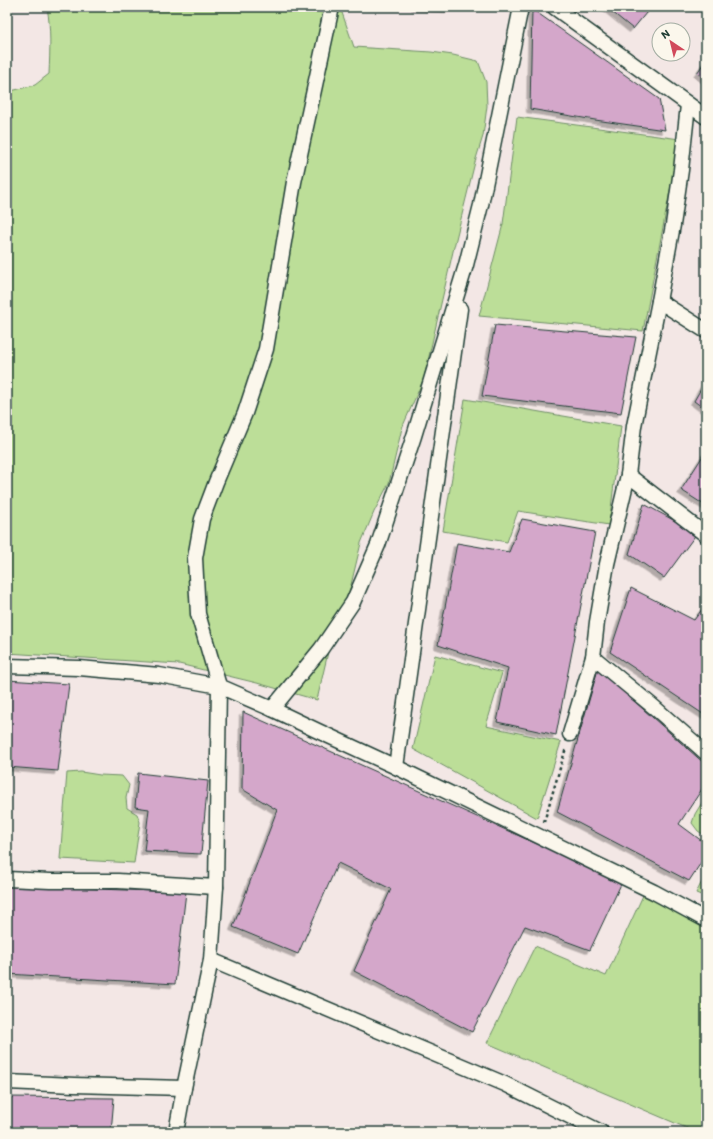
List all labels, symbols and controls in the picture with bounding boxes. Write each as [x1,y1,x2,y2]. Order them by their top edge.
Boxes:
north arrow [651,22,691,62]
text: N [659,27,672,42]

